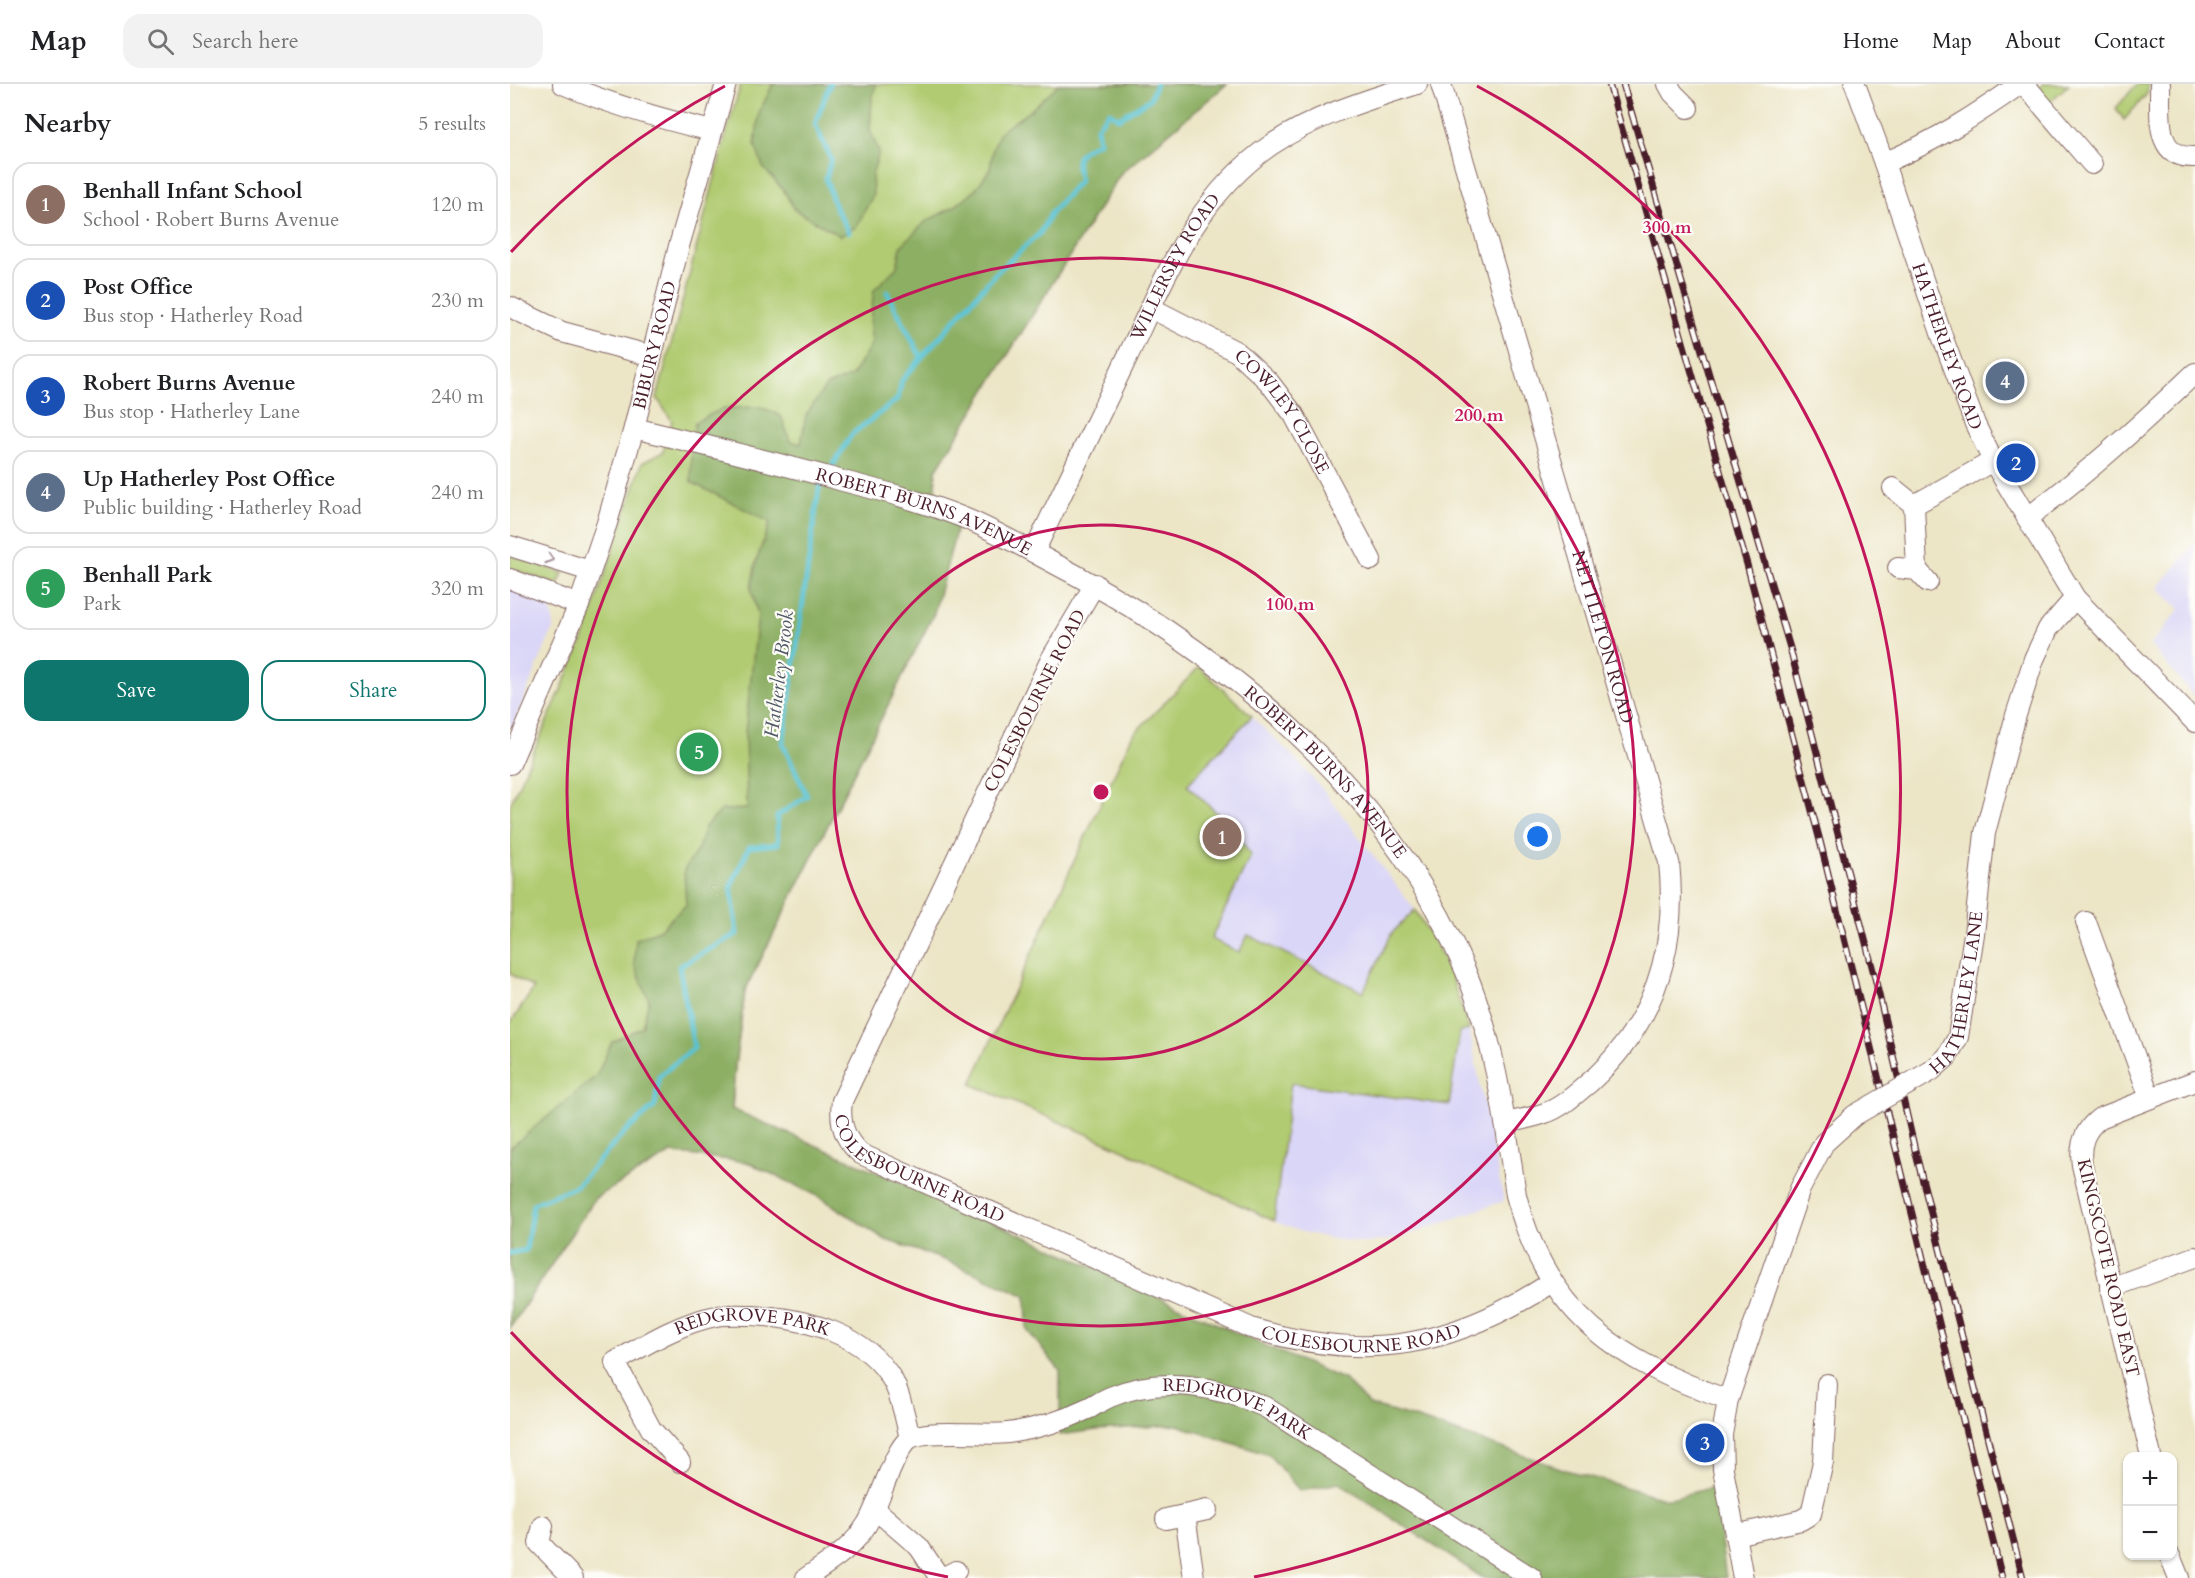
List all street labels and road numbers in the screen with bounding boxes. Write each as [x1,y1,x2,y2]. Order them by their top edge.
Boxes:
street label: WILLERSEY ROAD [1124,188,1226,346]
street label: HATHERLEY ROAD [1906,260,1989,433]
street label: BIBURY ROAD [627,278,682,412]
street label: COWLEY CLOSE [1229,343,1336,478]
street label: ROBERT BURNS AVENUE [813,462,1036,562]
street label: NETTLETON ROAD [1566,547,1640,726]
street label: COLESBOURNE ROAD [978,605,1092,797]
street label: ROBERT BURNS AVENUE [1238,680,1413,863]
street label: HATHERLEY LANE [1923,910,1989,1080]
street label: COLESBOURNE ROAD [828,1112,1009,1229]
street label: KINGSCOTE ROAD EAST [2071,1157,2145,1379]
street label: REDGROVE PARK [670,1302,835,1342]
street label: COLESBOURNE ROAD [1258,1318,1464,1359]
street label: REDGROVE PARK [1162,1372,1317,1447]

